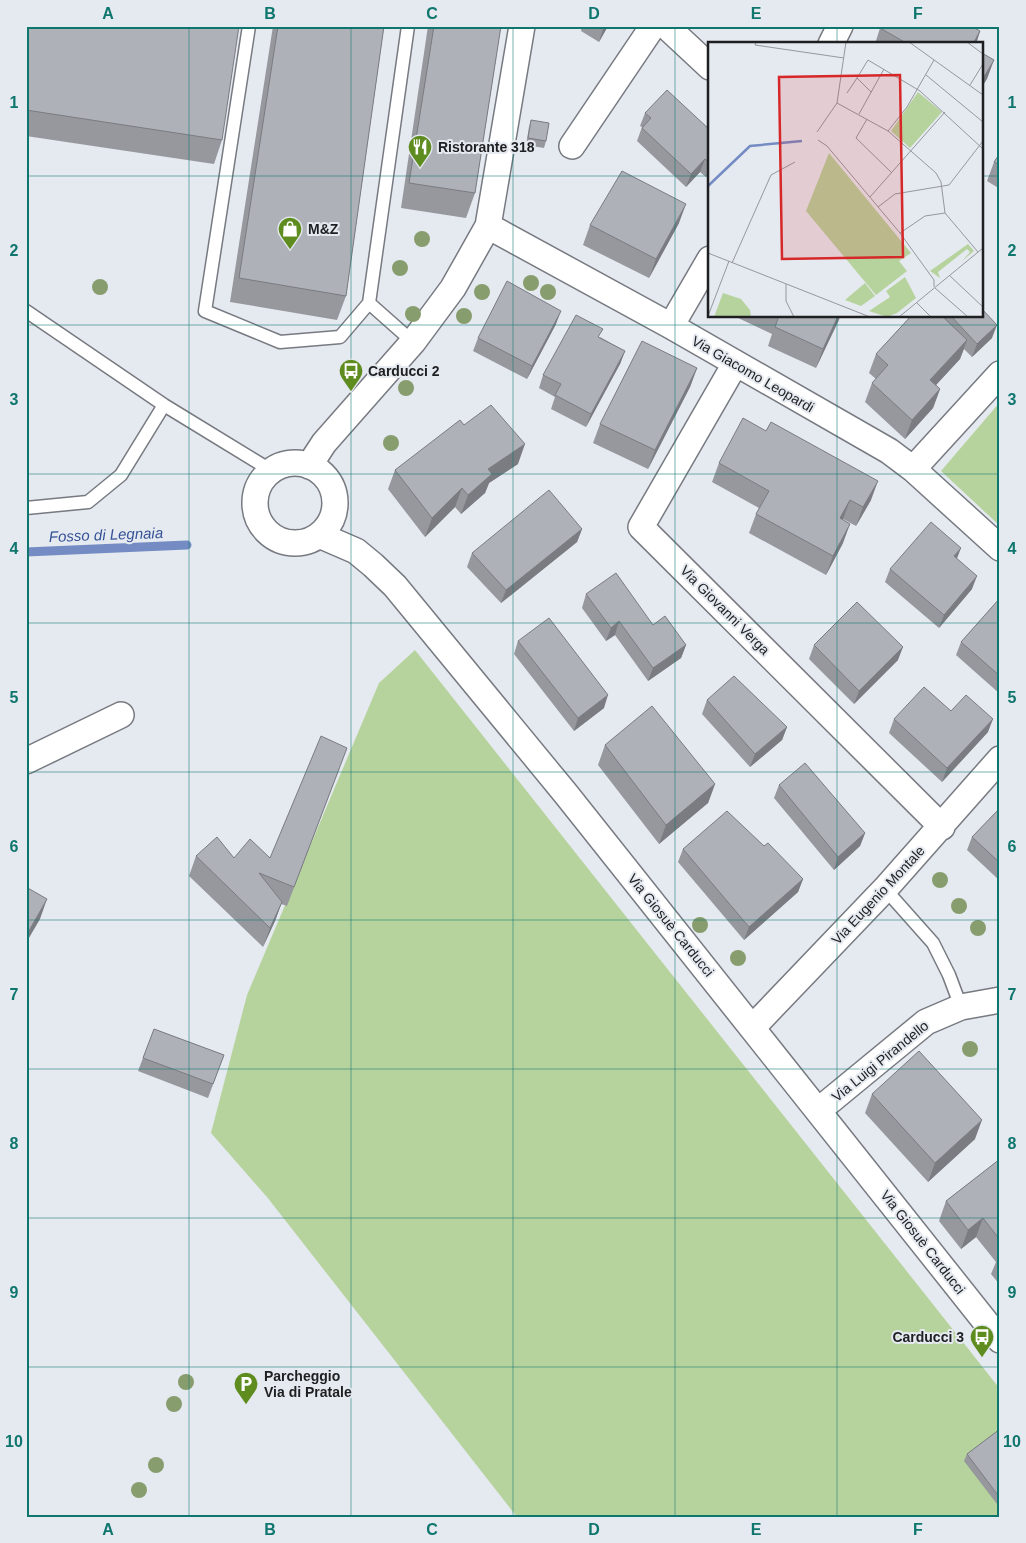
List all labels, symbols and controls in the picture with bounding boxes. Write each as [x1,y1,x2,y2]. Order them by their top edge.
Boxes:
text: A [102,5,114,22]
text: B [264,5,276,22]
text: C [426,5,438,22]
text: D [588,5,600,22]
text: E [751,5,762,22]
text: F [913,5,923,22]
inset map [708,42,984,318]
text: 1 [10,94,19,111]
text: 1 [1008,94,1017,111]
restaurant icon: Ristorante 318 [407,134,433,168]
place label: Ristorante 318 [438,139,535,155]
shop icon: M&Z [277,216,303,250]
place label: M&Z [308,221,339,237]
text: 2 [10,242,19,259]
text: 2 [1008,242,1017,259]
street label: Via Giacomo Leopardi [689,333,817,415]
bus stop icon: Carducci 2 [338,358,364,392]
place label: Carducci 2 [368,363,440,379]
text: 3 [10,391,19,408]
text: 3 [1008,391,1017,408]
water label: Fosso di Legnaia [49,524,163,545]
text: 4 [10,540,19,557]
text: 4 [1008,540,1017,557]
street label: Via Giovanni Verga [677,562,773,658]
text: 5 [10,689,19,706]
text: 5 [1008,689,1017,706]
text: 6 [10,838,19,855]
text: 6 [1008,838,1017,855]
street label: Via Eugenio Montale [828,842,928,948]
street label: Via Giosuè Carducci [625,870,717,980]
text: 7 [10,986,19,1003]
text: 7 [1008,986,1017,1003]
street label: Via Luigi Pirandello [828,1017,932,1105]
text: 8 [10,1135,19,1152]
text: 8 [1008,1135,1017,1152]
street label: Via Giosuè Carducci [877,1187,969,1297]
text: 9 [10,1284,19,1301]
text: 9 [1008,1284,1017,1301]
bus stop icon: Carducci 3 [969,1324,995,1358]
place label: Carducci 3 [892,1329,964,1345]
place label: Parcheggio Via di Pratale [264,1368,352,1400]
parking icon: Parcheggio Via di Pratale [233,1371,259,1405]
text: 10 [5,1433,23,1450]
text: 10 [1003,1433,1021,1450]
text: A [102,1521,114,1538]
text: B [264,1521,276,1538]
text: C [426,1521,438,1538]
text: D [588,1521,600,1538]
text: E [751,1521,762,1538]
text: F [913,1521,923,1538]

